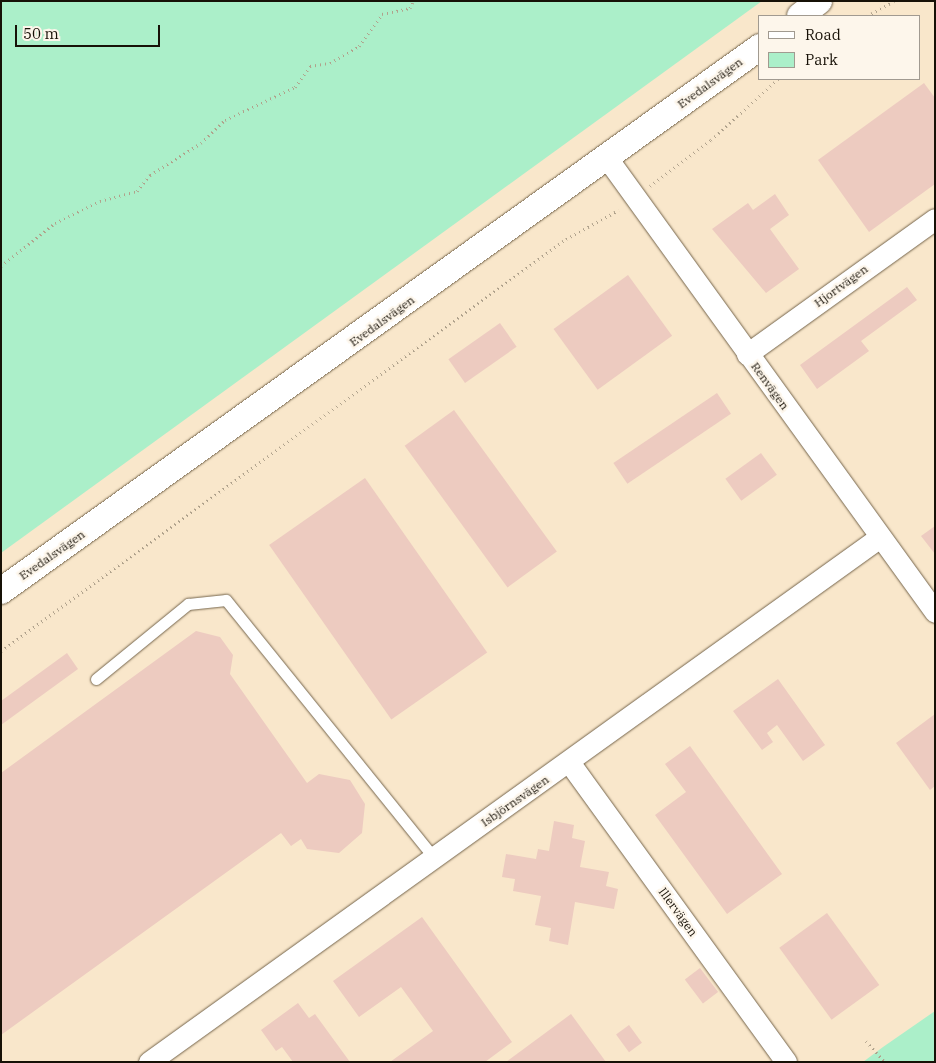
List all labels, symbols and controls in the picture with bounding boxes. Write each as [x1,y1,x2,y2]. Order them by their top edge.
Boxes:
scale bar [18,15,162,47]
legend [758,15,921,80]
text: 50 m [23,24,59,43]
text: Road [805,25,841,44]
text: Park [805,50,838,69]
street label: Evedalsvägen [675,55,745,111]
street label: Hjortvägen [811,262,871,310]
street label: Evedalsvägen [347,293,417,349]
street label: Renvägen [748,359,792,413]
street label: Evedalsvägen [16,527,88,583]
street label: Isbjörnsvägen [478,772,552,830]
street label: Illervägen [655,885,701,939]

